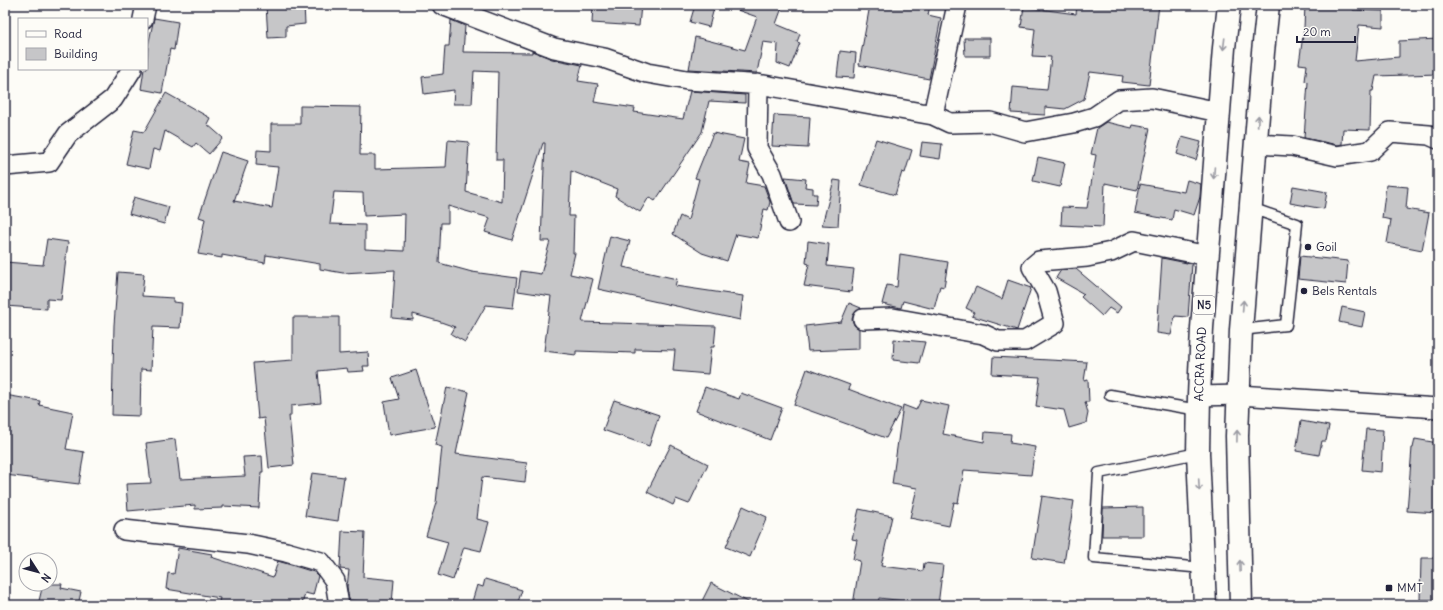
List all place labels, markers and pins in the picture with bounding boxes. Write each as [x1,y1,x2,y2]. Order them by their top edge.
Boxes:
place label: Goil [1316,239,1337,254]
marker: Goil [1303,242,1313,252]
place label: Bels Rentals [1312,283,1377,298]
marker: Bels Rentals [1299,286,1309,296]
place label: MMT [1397,580,1423,595]
marker: MMT [1384,583,1394,593]

